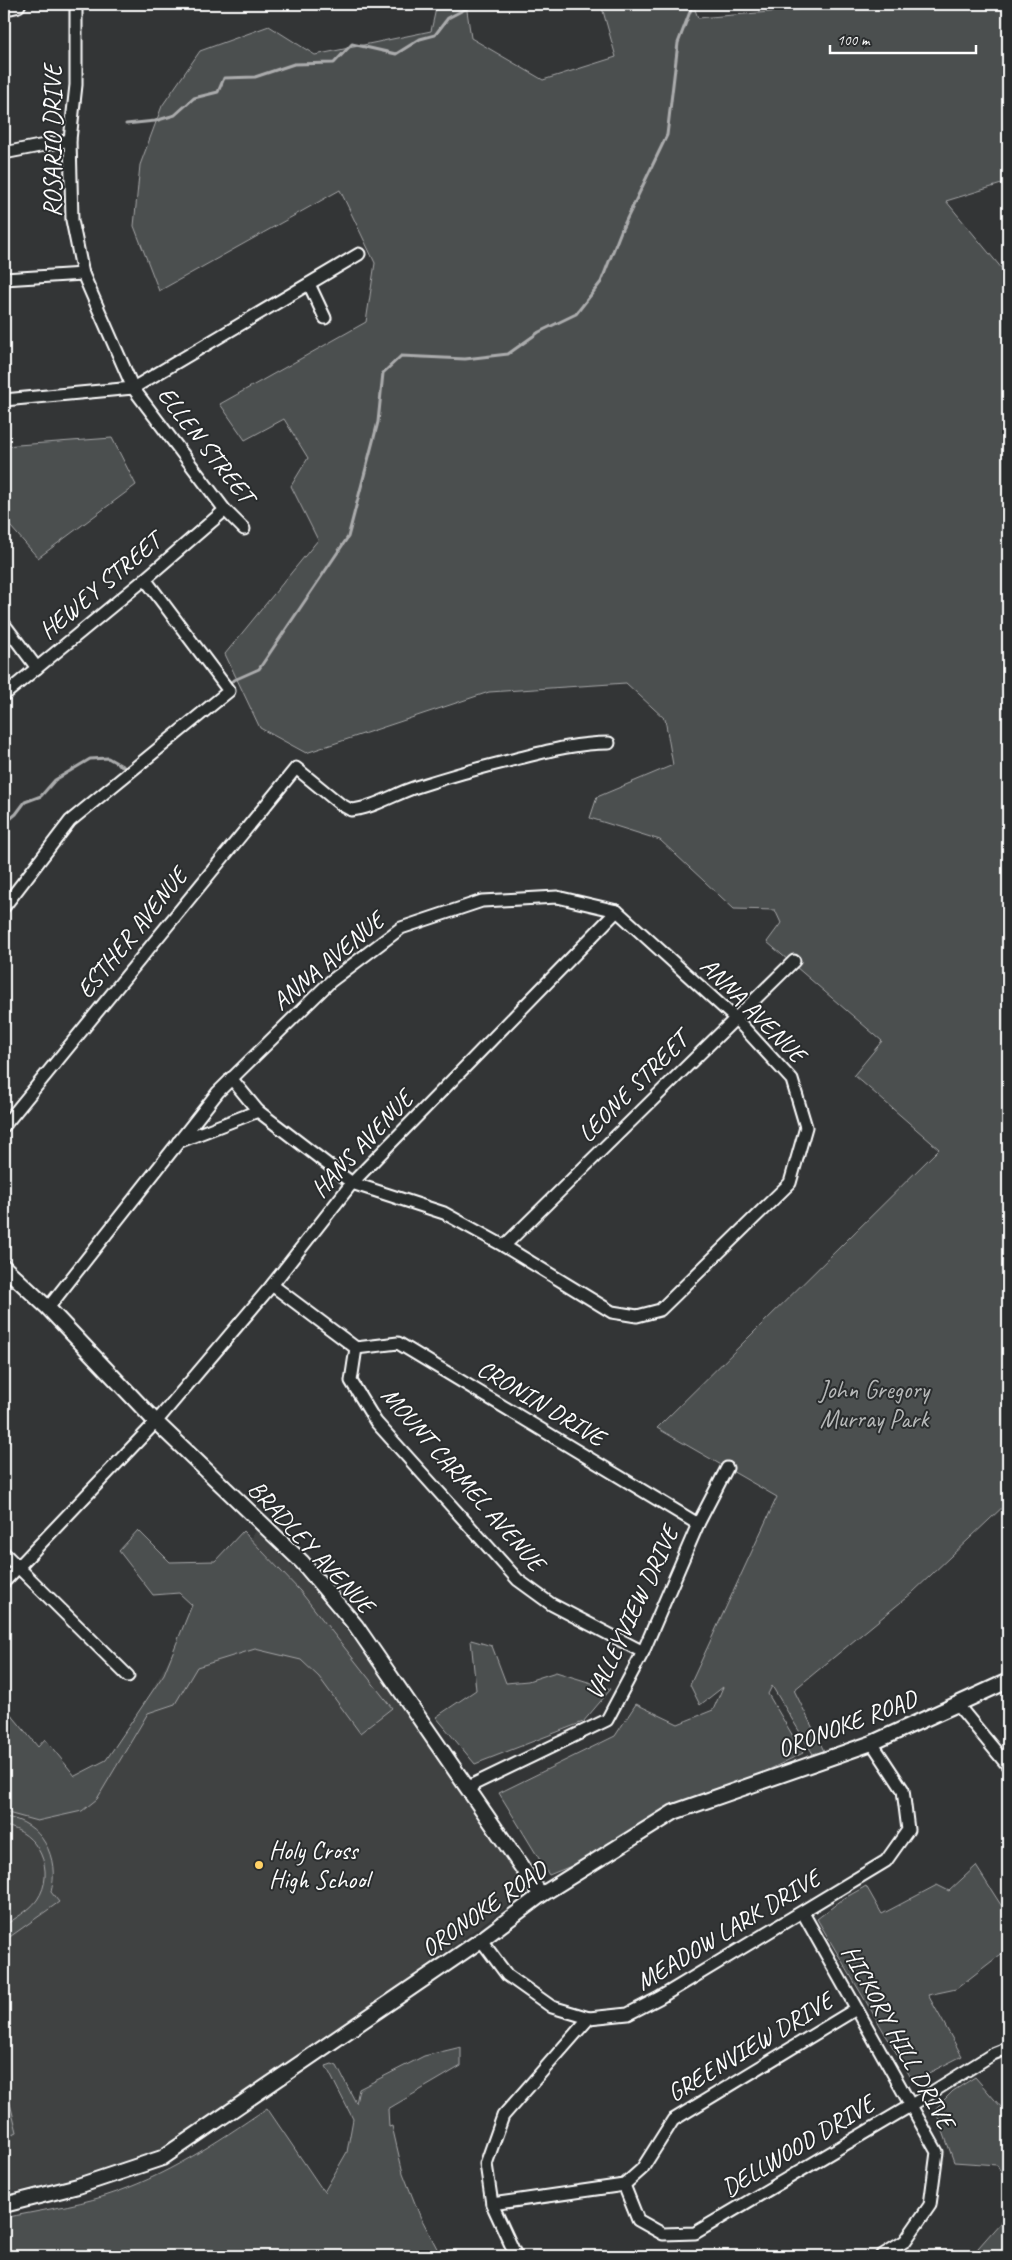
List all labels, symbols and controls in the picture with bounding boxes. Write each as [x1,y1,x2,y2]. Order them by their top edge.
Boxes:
scale bar [830,22,976,54]
text: 100 m [837,31,871,50]
street label: ROSARIO DRIVE [37,62,69,217]
street label: ELLEN STREET [150,380,265,514]
street label: HEWEY STREET [32,522,172,646]
street label: ESTHER AVENUE [70,859,197,1005]
street label: ANNA AVENUE [265,903,393,1017]
street label: ANNA AVENUE [693,950,815,1072]
street label: LEONE STREET [571,1020,700,1149]
street label: HANS AVENUE [304,1081,422,1205]
street label: CRONIN DRIVE [471,1352,613,1455]
park label: John Gregory Murray Park [818,1374,931,1435]
street label: MOUNT CARMEL AVENUE [374,1380,554,1580]
street label: BRADLEY AVENUE [241,1473,383,1623]
street label: VALLEYVIEW DRIVE [578,1518,688,1705]
street label: ORONOKE ROAD [773,1682,923,1765]
place label: Holy Cross High School [269,1835,374,1896]
street label: ORONOKE ROAD [415,1853,555,1964]
marker: Holy Cross High School [253,1859,265,1871]
street label: MEADOW LARK DRIVE [630,1861,829,1998]
street label: HICKORY HILL DRIVE [834,1939,963,2138]
street label: GREENVIEW DRIVE [661,1983,841,2109]
street label: DELLWOOD DRIVE [716,2086,883,2204]

